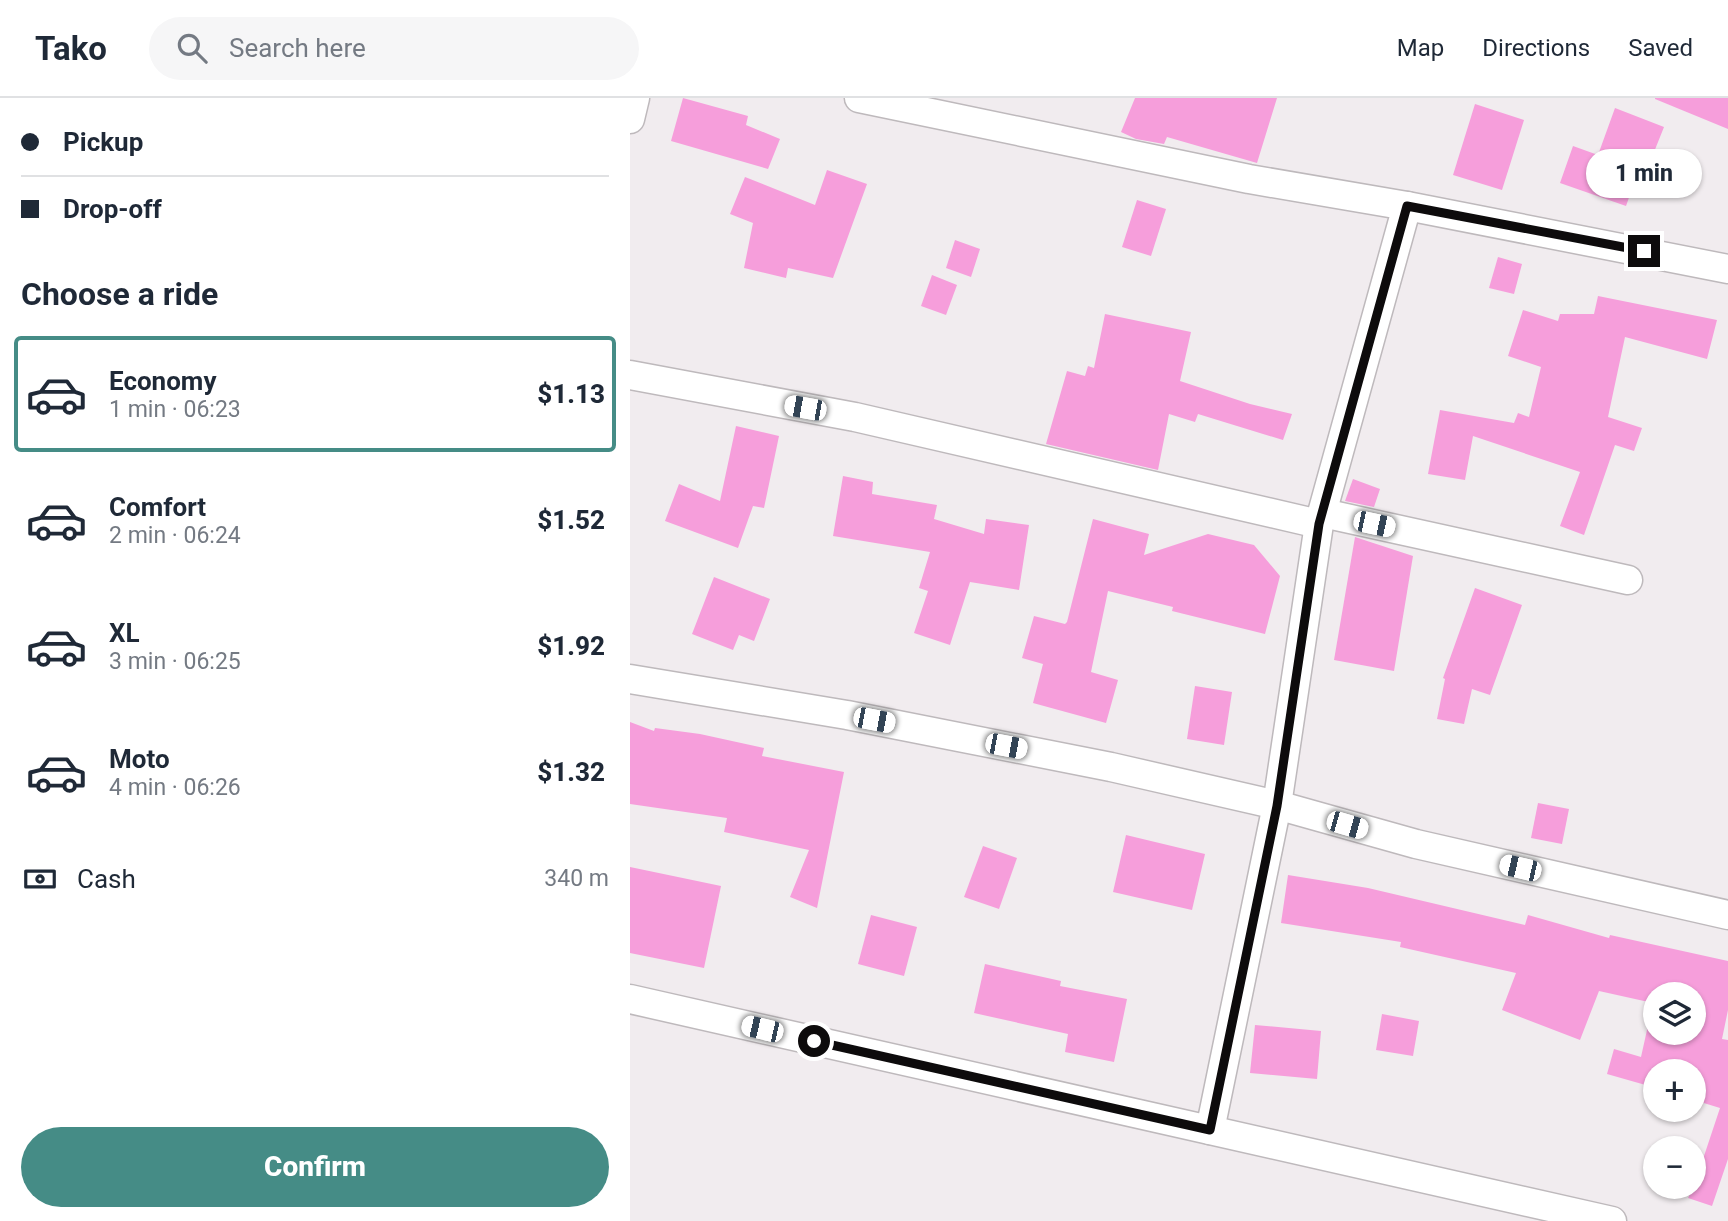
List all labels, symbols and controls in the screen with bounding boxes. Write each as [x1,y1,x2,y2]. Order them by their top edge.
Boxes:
search box [149,17,639,80]
text: Tako [35,29,107,68]
icon: search [173,29,211,67]
text: Search here [229,33,366,63]
text: Map [1397,34,1444,62]
text: Directions [1482,34,1590,62]
text: Saved [1628,34,1693,62]
text: Pickup [63,127,143,157]
callout: 1 min [1586,150,1702,198]
text: 1 min [1615,160,1673,187]
text: Drop-off [63,194,162,224]
route end [1628,235,1660,267]
text: Choose a ride [21,275,218,313]
icon: car [25,363,88,426]
text: Economy [109,366,216,396]
text: $1.13 [537,379,605,409]
car [783,394,828,422]
text: 1 min · 06:23 [109,396,241,423]
icon: car [25,489,88,552]
text: Comfort [109,492,206,522]
text: $1.52 [537,505,605,535]
car [1352,509,1397,539]
text: 2 min · 06:24 [109,522,241,549]
icon: car [25,615,88,678]
text: XL [109,618,140,648]
text: $1.92 [537,631,605,661]
text: 3 min · 06:25 [109,648,241,675]
car [852,706,897,734]
car [984,732,1029,760]
icon: car [25,741,88,804]
text: Moto [109,744,170,774]
text: $1.32 [537,757,605,787]
text: 4 min · 06:26 [109,774,241,801]
car [1324,809,1371,841]
car [1498,853,1543,883]
icon: cash [21,860,59,898]
text: Cash [77,864,136,894]
text: 340 m [544,865,609,892]
map controls [1643,982,1706,1199]
button: layers [1643,982,1706,1045]
car [740,1014,785,1044]
route start [798,1025,830,1057]
button: + [1643,1059,1706,1122]
button: Confirm [21,1127,609,1207]
button: − [1643,1136,1706,1199]

